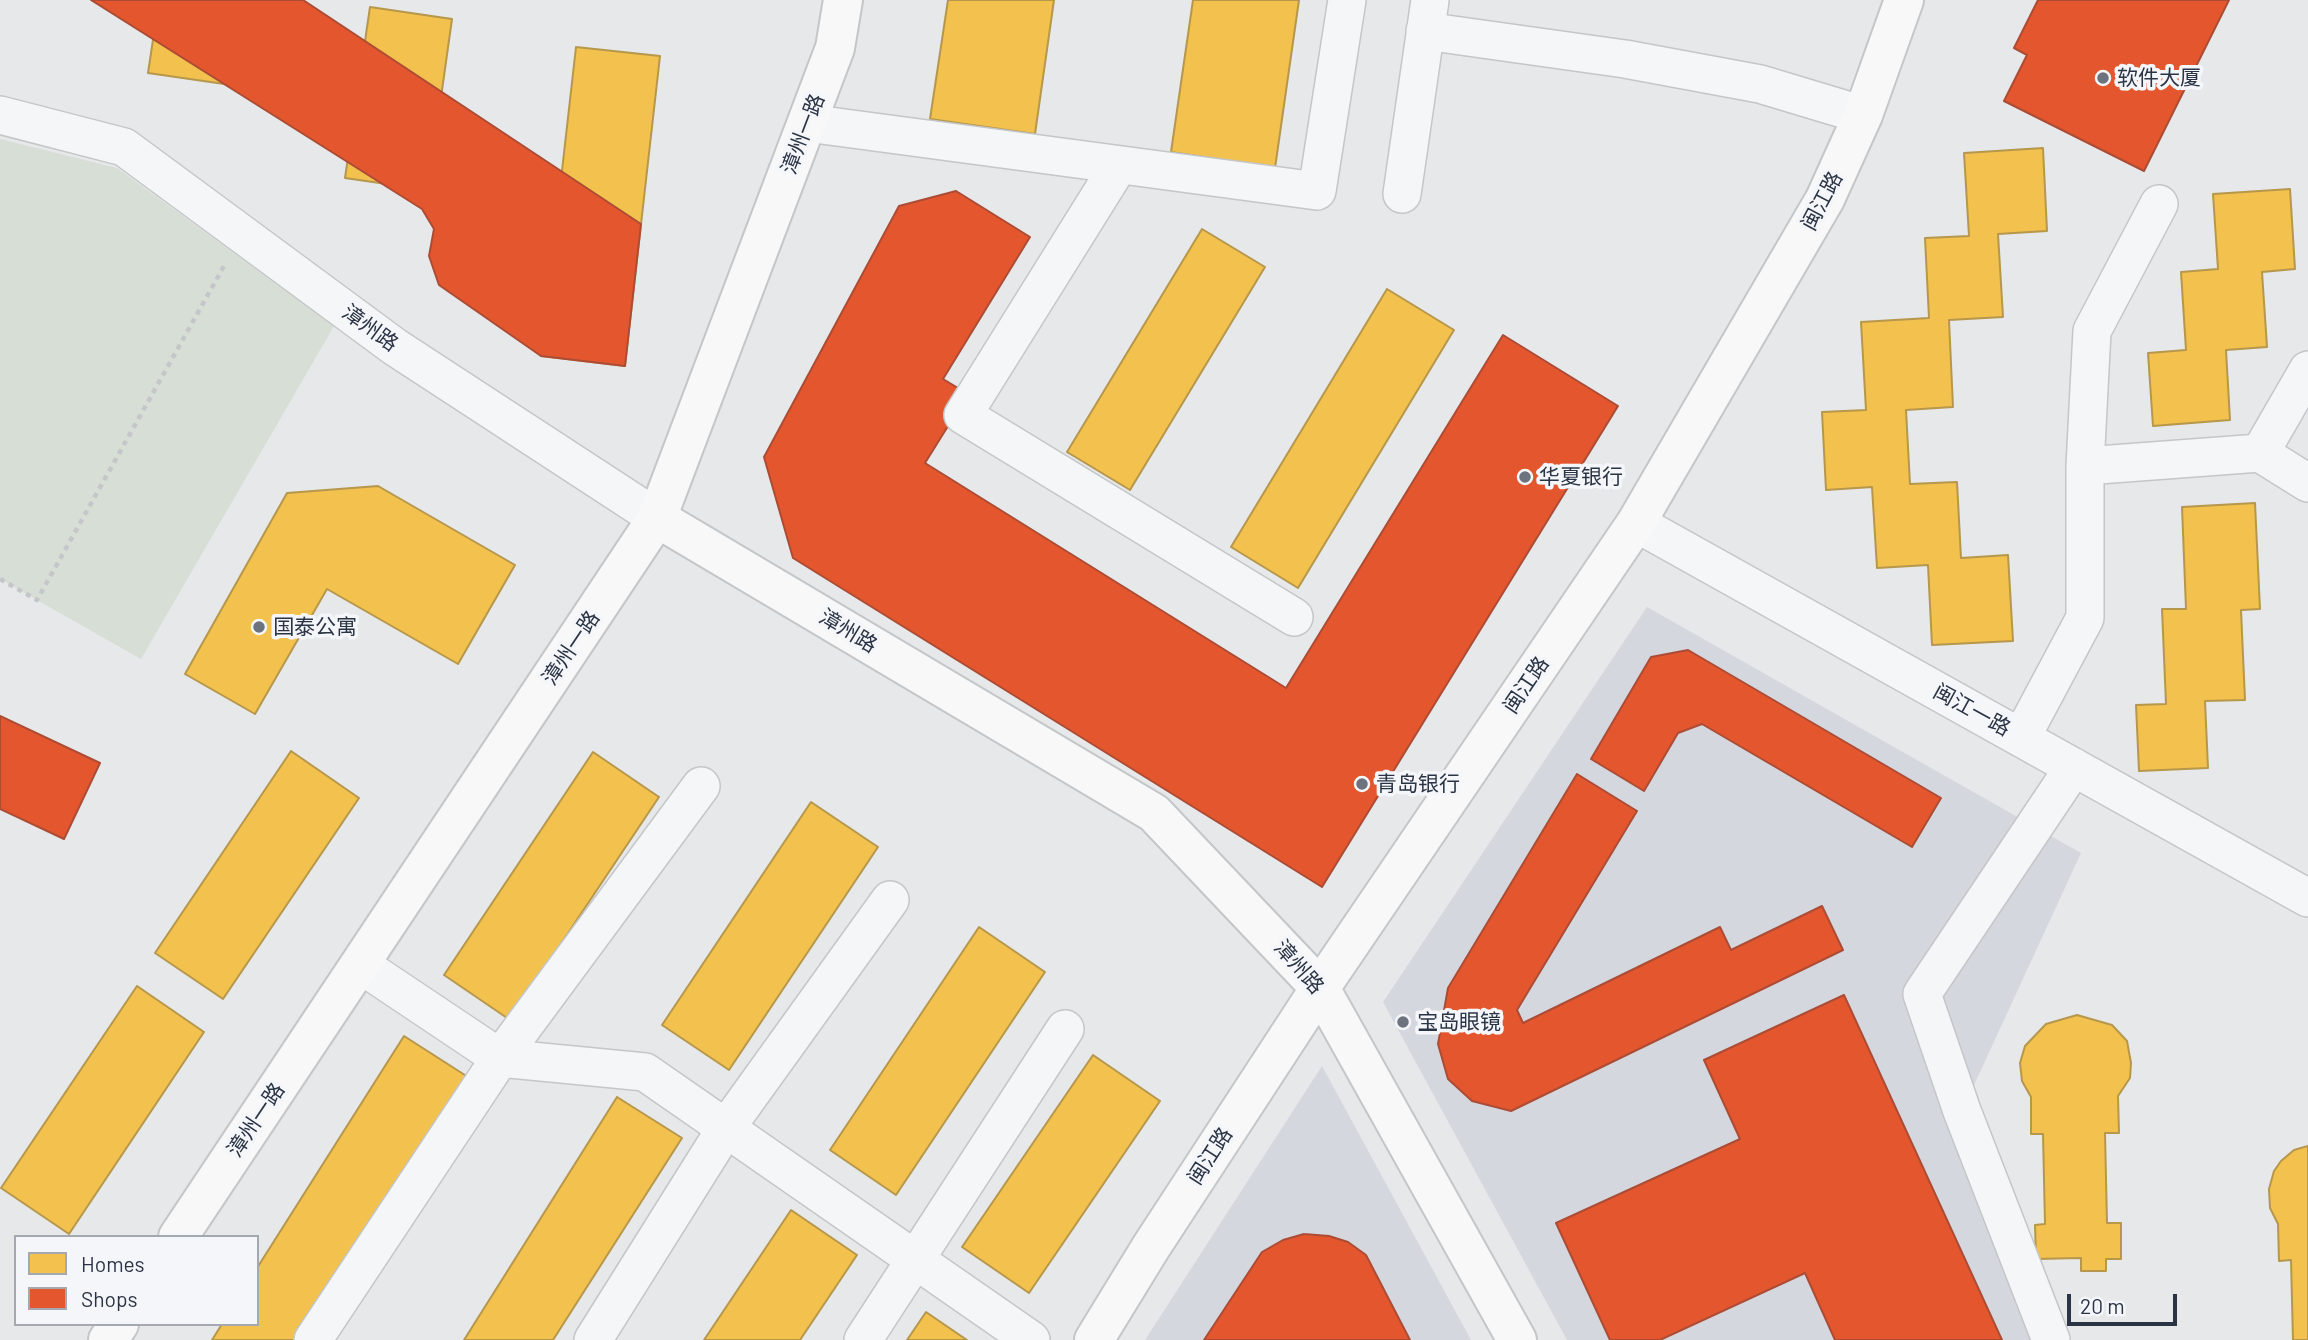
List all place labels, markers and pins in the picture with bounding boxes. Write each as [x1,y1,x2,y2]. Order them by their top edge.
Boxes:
place label: 软件大厦 [2117,65,2201,91]
marker: 软件大厦 [2095,70,2111,86]
place label: 华夏银行 [1539,464,1623,490]
marker: 华夏银行 [1517,469,1533,485]
place label: 国泰公寓 [273,614,357,640]
marker: 国泰公寓 [251,619,267,635]
place label: 青岛银行 [1376,771,1460,797]
marker: 青岛银行 [1354,776,1370,792]
place label: 宝岛眼镜 [1417,1009,1501,1035]
marker: 宝岛眼镜 [1395,1014,1411,1030]

